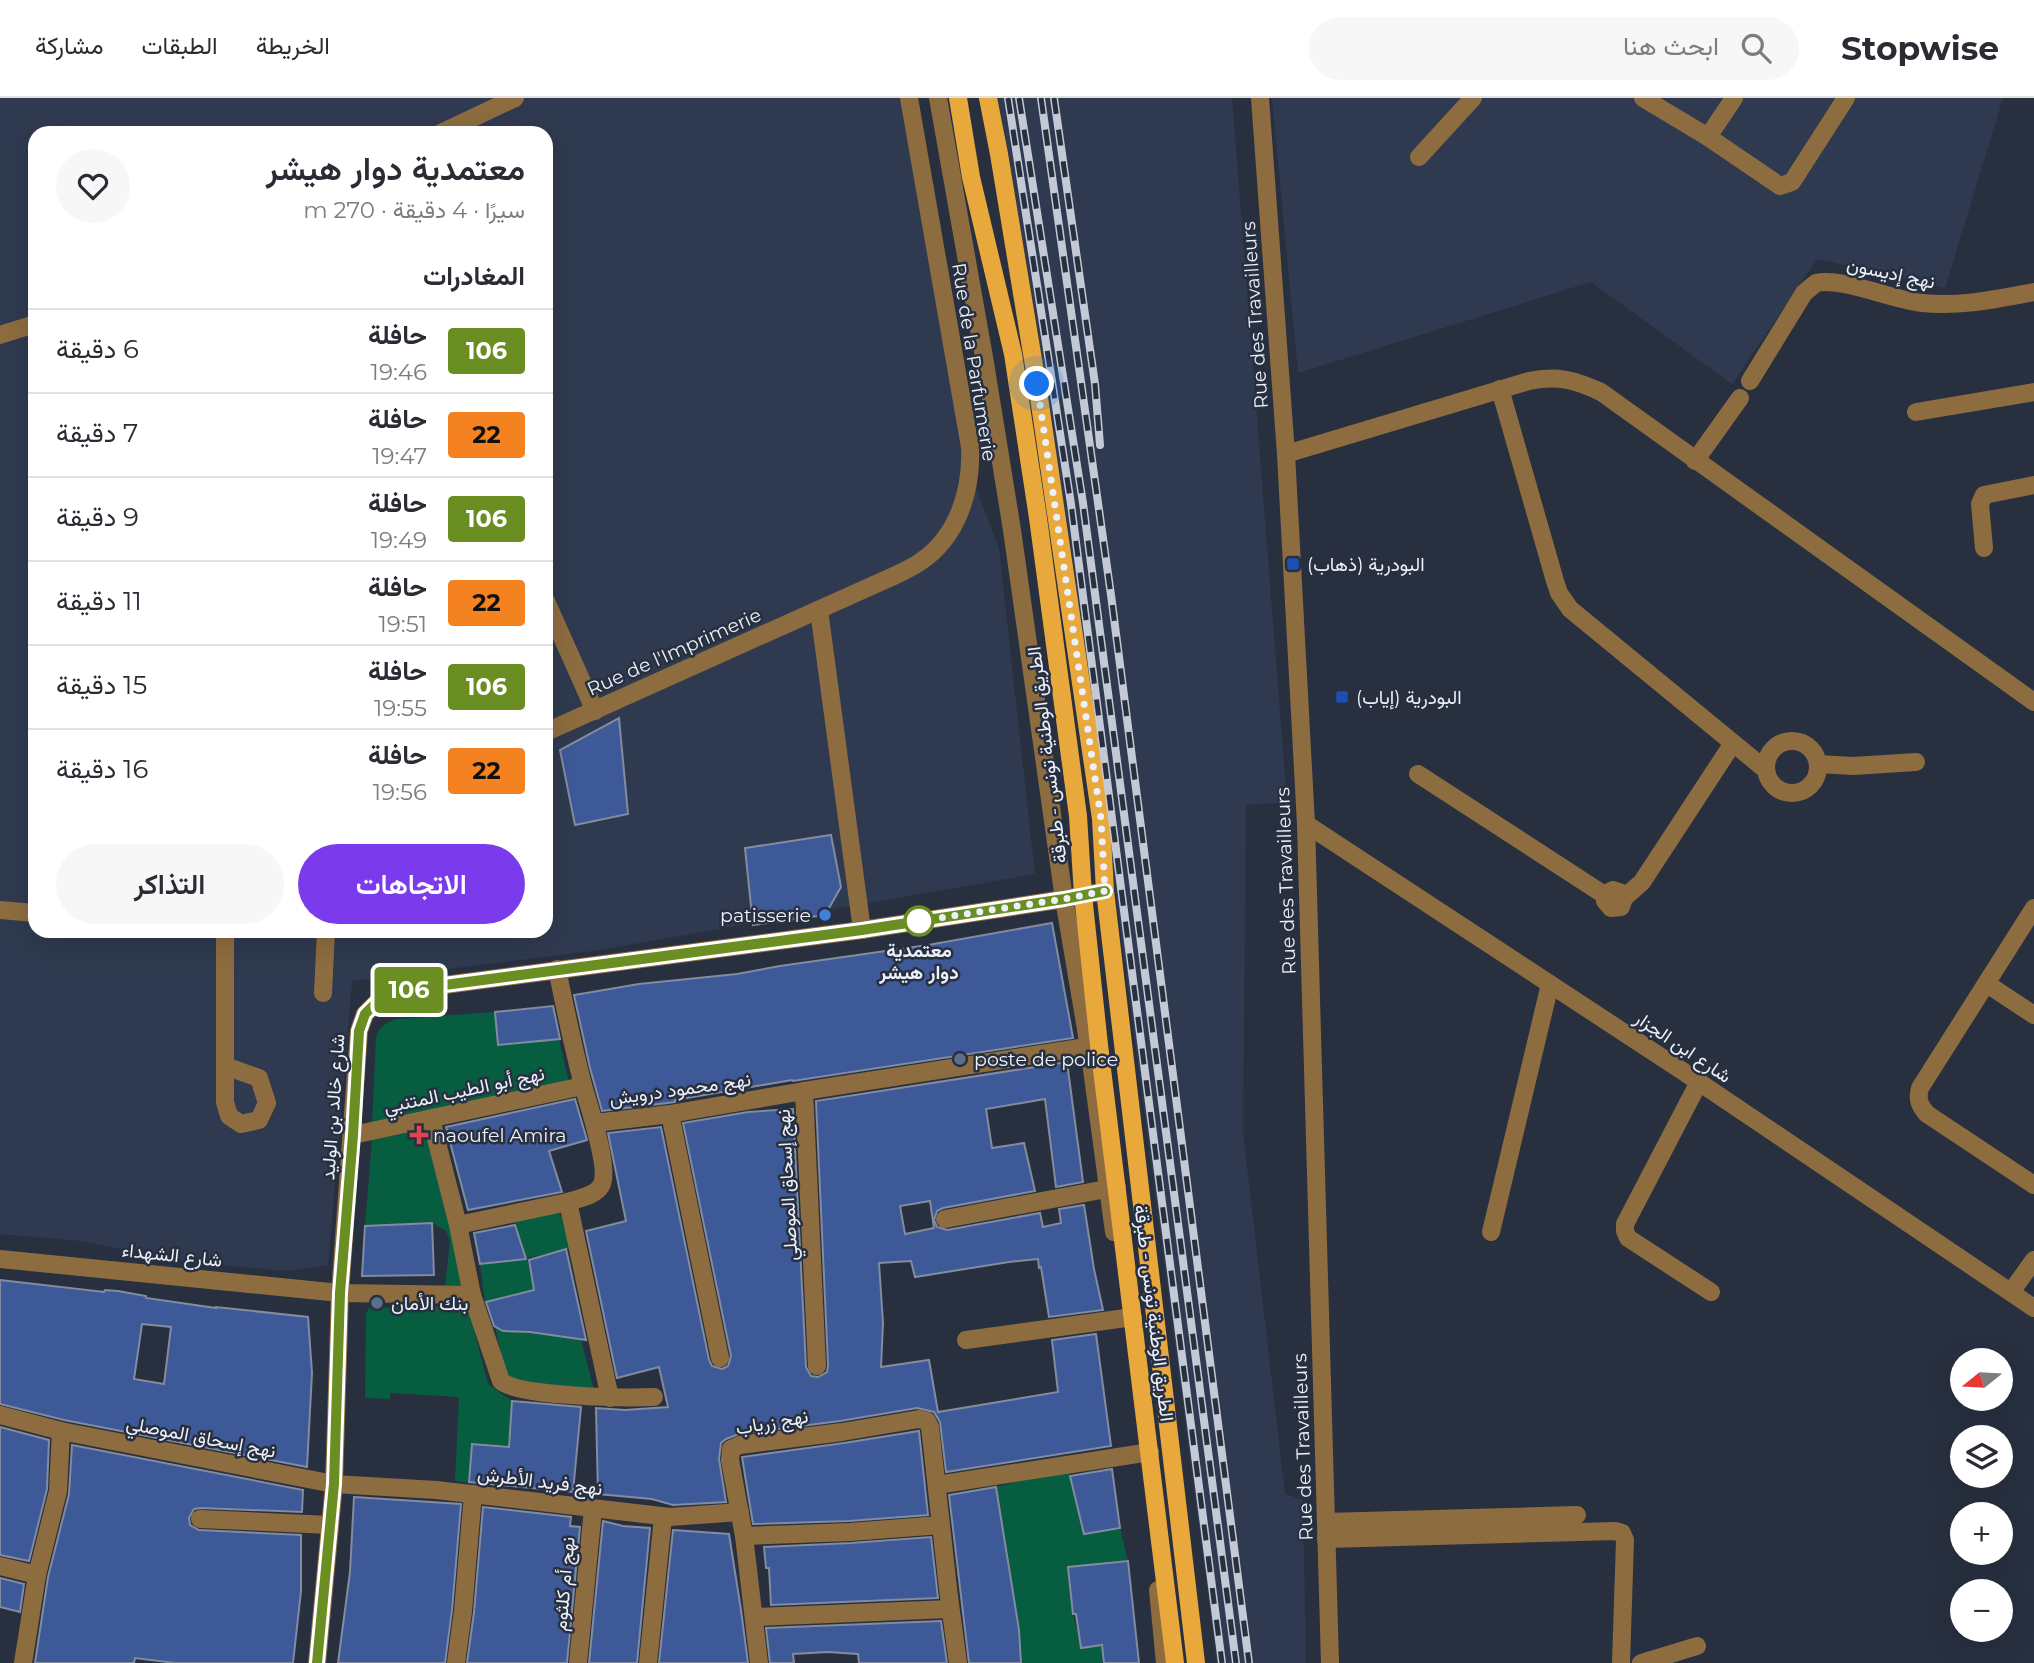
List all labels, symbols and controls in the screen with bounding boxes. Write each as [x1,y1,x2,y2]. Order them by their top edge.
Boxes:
search box [1309,17,1799,80]
text: Stopwise [1841,28,1999,68]
icon: search [1737,29,1775,67]
text: ابحث هنا [1623,30,1719,62]
text: مشاركة [35,31,103,60]
text: الطبقات [141,31,218,60]
text: الخريطة [256,31,330,60]
text: معتمدية دوار هيشر [266,148,525,188]
button: heart [56,149,130,223]
text: سيرًا · 4 دقيقة · 270 m [303,196,525,224]
street label: Rue des Travailleurs [1237,221,1273,409]
street label: نهج إديسون [1844,252,1937,296]
text: المغادرات [423,260,525,292]
street label: Rue de la Parfumerie [947,261,1001,463]
text: حافلة [368,319,427,351]
text: 6 دقيقة [56,333,139,365]
text: 106 [466,336,507,365]
text: 19:46 [371,358,427,386]
your location [1019,366,1054,401]
text: حافلة [368,403,427,435]
text: 7 دقيقة [56,417,138,449]
text: 22 [472,420,501,449]
text: 19:47 [372,442,427,470]
text: حافلة [368,487,427,519]
text: 9 دقيقة [56,501,139,533]
text: 106 [466,504,507,533]
text: 19:49 [371,526,427,554]
place label: البودرية (ذهاب) [1307,553,1425,576]
marker: البودرية (ذهاب) [1285,556,1301,572]
text: حافلة [368,571,427,603]
text: 11 دقيقة [56,585,142,617]
text: 22 [472,588,501,617]
street label: Rue de l'Imprimerie [583,603,765,701]
text: 19:51 [378,610,427,638]
street label: الطريق الوطنية تونس - طبرقة [1022,645,1072,865]
text: حافلة [368,655,427,687]
text: 15 دقيقة [56,669,147,701]
text: 106 [466,672,507,701]
place label: البودرية (إياب) [1356,686,1462,710]
marker: البودرية (إياب) [1334,689,1350,705]
text: 19:55 [374,694,427,722]
text: حافلة [368,739,427,771]
text: 16 دقيقة [56,753,148,785]
text: 22 [472,756,501,785]
text: 19:56 [373,778,427,806]
street label: Rue des Travailleurs [1271,787,1301,975]
button: التذاكر [56,844,284,924]
button: الاتجاهات [298,844,525,924]
place label: patisserie [720,904,811,927]
marker: معتمدية دوار هيشر [904,906,934,936]
marker: patisserie [817,907,833,923]
place label: معتمدية دوار هيشر [878,939,959,985]
line badge: 106 [369,967,449,1013]
text: 106 [389,975,430,1004]
street label: شارع ابن الجزار [1629,1006,1736,1089]
street label: شارع خالد بن الوليد [316,1033,351,1181]
place label: poste de police [974,1048,1118,1071]
marker: poste de police [952,1051,968,1067]
street label: نهج أبو الطيب المتنبي [382,1062,547,1122]
street label: نهج محمود درويش [608,1068,752,1112]
street label: نهج إسحاق الموصلي [772,1108,806,1261]
place label: naoufel Amira [433,1124,567,1147]
marker: naoufel Amira [411,1127,427,1143]
street label: الطريق الوطنية تونس - طبرقة [1129,1203,1179,1423]
street label: شارع الشهداء [121,1238,223,1273]
place label: بنك الأمان [391,1292,468,1315]
marker: بنك الأمان [369,1295,385,1311]
north arrow [1950,1348,2012,1410]
map controls [1950,1348,2013,1642]
street label: Rue des Travailleurs [1288,1353,1318,1541]
street label: نهج زرياب [734,1404,810,1442]
street label: نهج إسحاق الموصلي [124,1411,278,1467]
button: layers [1950,1425,2013,1488]
street label: نهج فريد الأطرش [476,1462,604,1502]
button: + [1950,1502,2013,1565]
street label: نهج أم كلثوم [548,1536,582,1632]
button: − [1950,1579,2013,1642]

